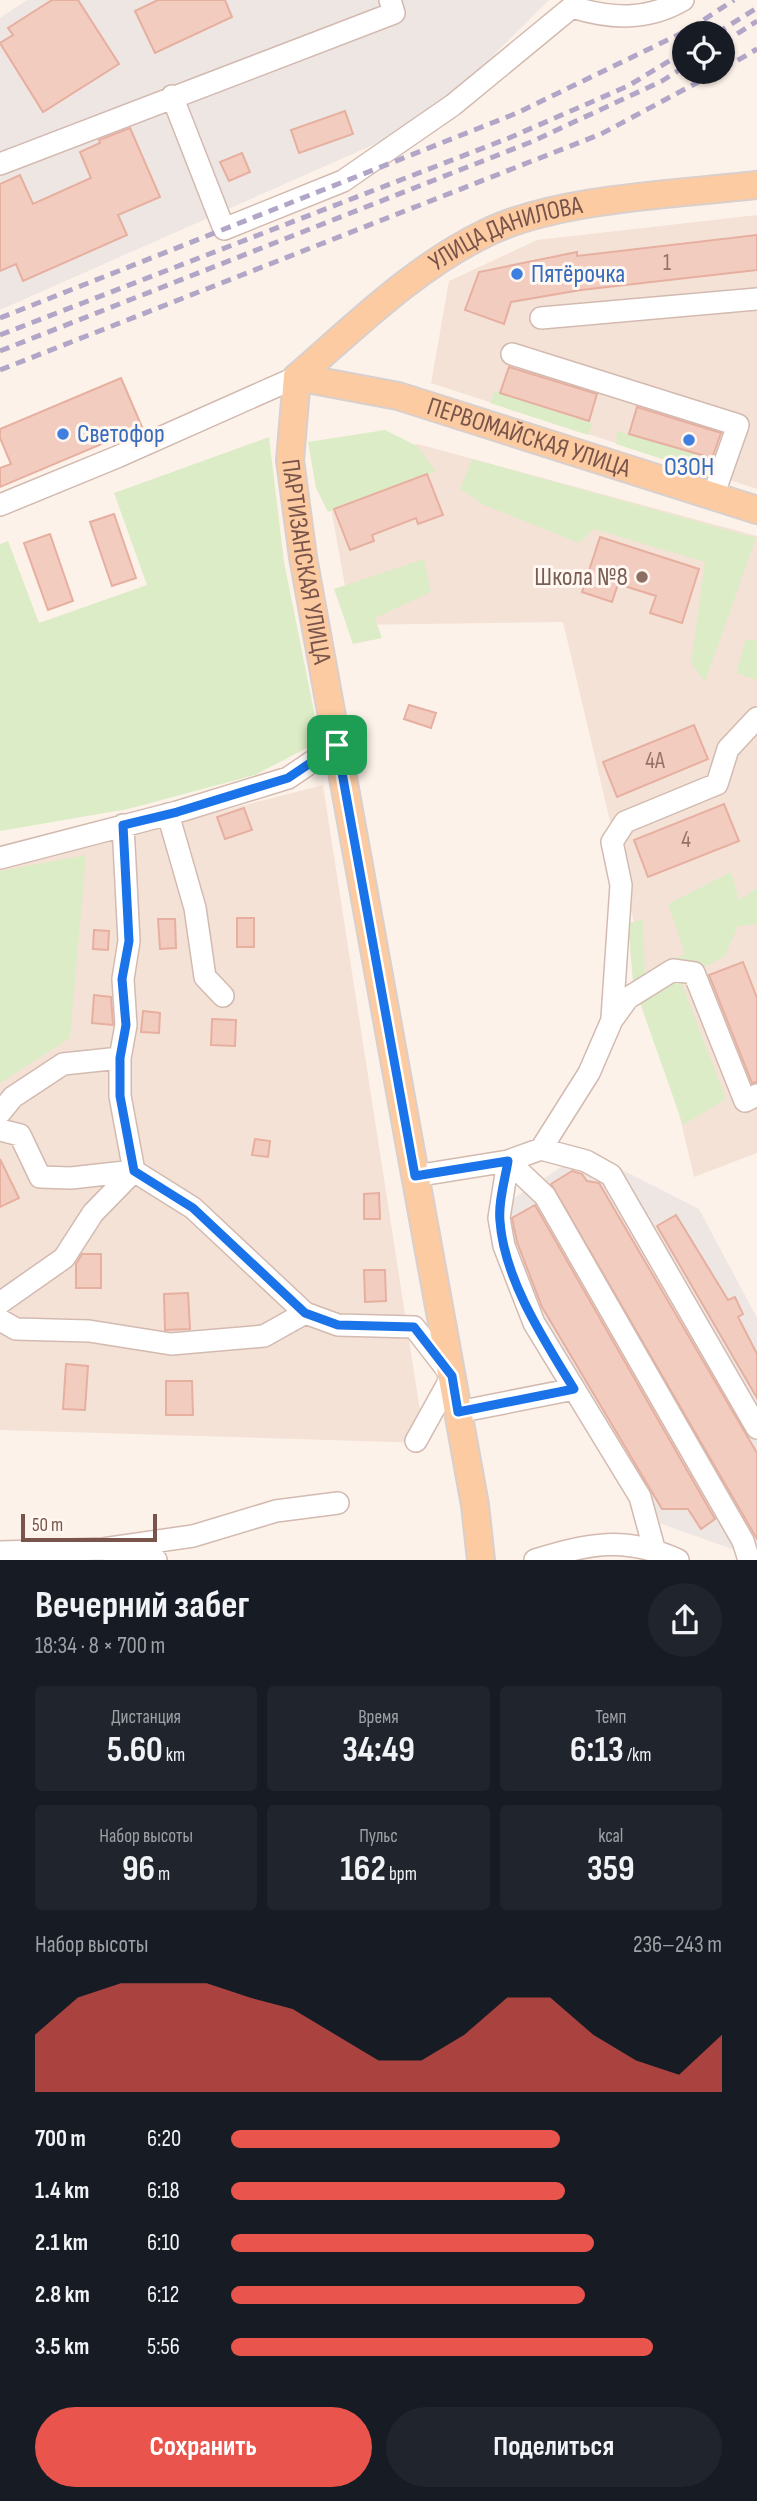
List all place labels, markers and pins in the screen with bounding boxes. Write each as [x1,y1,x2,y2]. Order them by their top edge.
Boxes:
place label: Пятёрочка [531,259,625,290]
marker: Пятёрочка [509,266,525,282]
place label: Светофор [77,419,165,450]
marker: Светофор [55,426,71,442]
marker: ОЗОН [681,432,697,448]
place label: ОЗОН [664,452,714,483]
place label: Школа №8 [534,562,628,593]
marker: Школа №8 [634,569,650,585]
pin [307,715,367,775]

